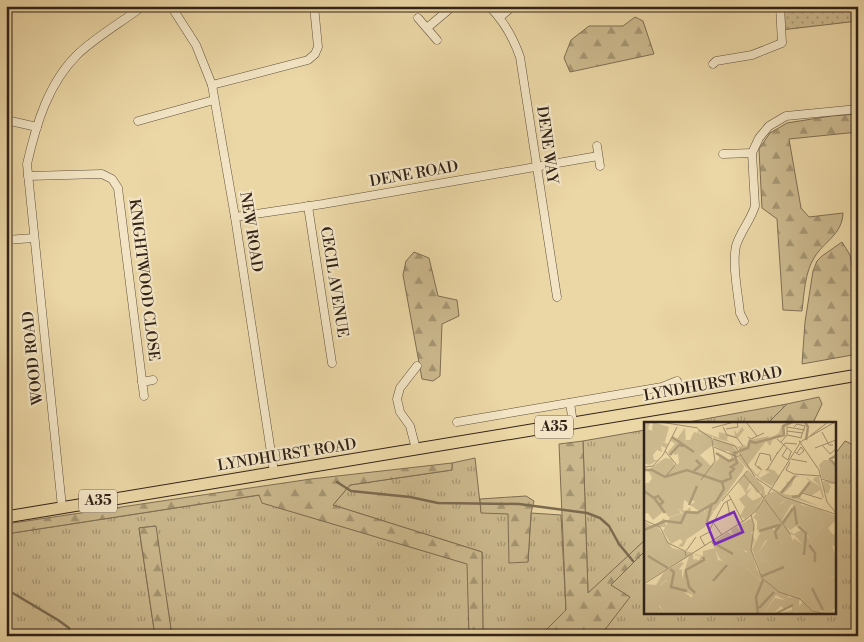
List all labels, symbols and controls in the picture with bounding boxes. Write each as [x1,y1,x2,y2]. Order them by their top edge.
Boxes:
street label: DENE WAY [532,105,562,186]
street label: DENE ROAD [368,157,460,191]
street label: NEW ROAD [235,191,267,273]
street label: KNIGHTWOOD CLOSE [125,198,163,362]
street label: CECIL AVENUE [316,225,352,339]
street label: WOOD ROAD [19,310,47,407]
street label: LYNDHURST ROAD [642,362,784,406]
road number: A35 [535,416,573,438]
inset map [644,422,836,614]
street label: LYNDHURST ROAD [216,435,358,475]
road number: A35 [79,490,117,512]

